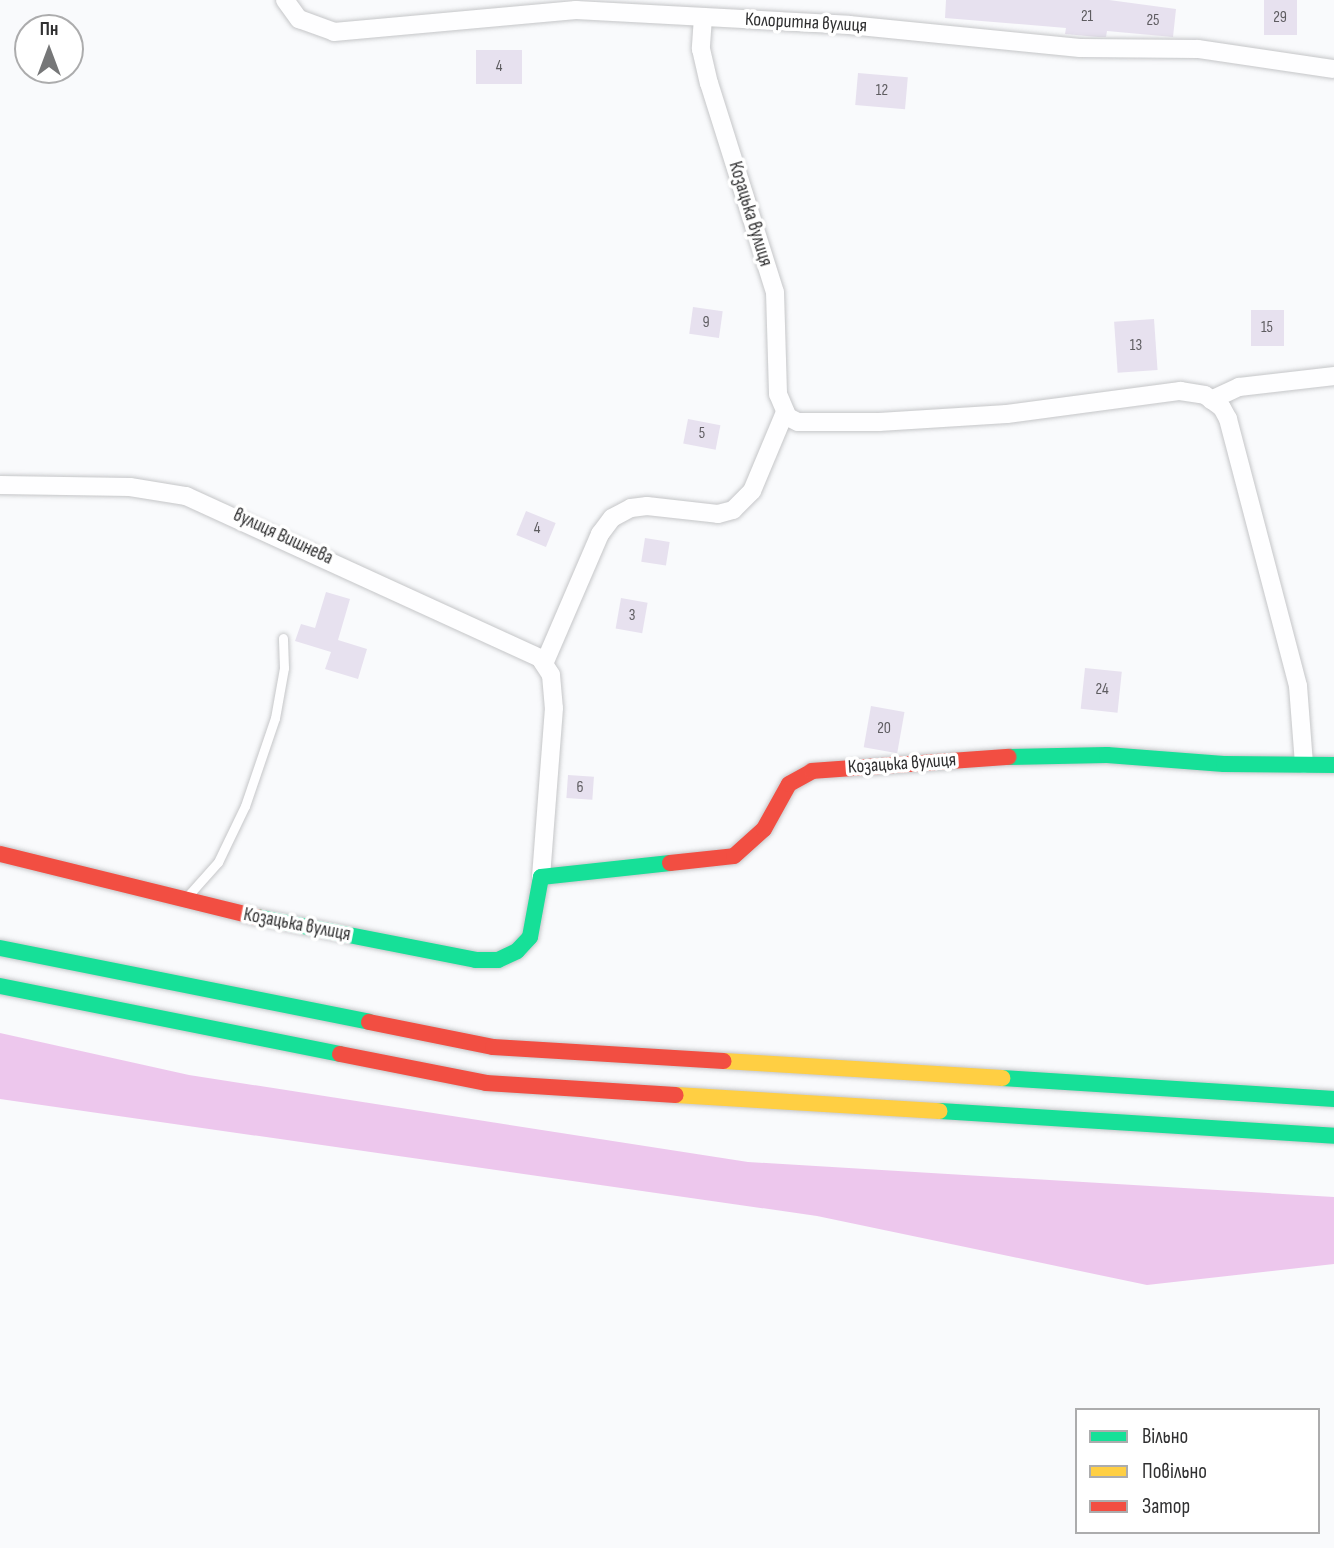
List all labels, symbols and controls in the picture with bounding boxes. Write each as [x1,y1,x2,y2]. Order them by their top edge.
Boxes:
house number: 21 [1081,7,1093,27]
street label: Колоритна вулиця [744,8,868,38]
house number: 29 [1273,8,1287,28]
house number: 25 [1146,11,1160,31]
north arrow [14,14,84,84]
text: Пн [40,18,58,41]
house number: 4 [496,57,502,77]
house number: 12 [876,81,888,101]
street label: Козацька вулиця [723,159,777,269]
house number: 9 [702,313,710,333]
house number: 15 [1261,318,1273,338]
house number: 13 [1130,336,1142,356]
house number: 5 [699,424,705,444]
street label: вулиця Вишнева [230,504,336,570]
house number: 4 [534,519,540,539]
house number: 3 [629,606,635,626]
house number: 24 [1095,680,1109,700]
house number: 20 [877,719,891,739]
street label: Козацька вулиця [847,749,957,779]
house number: 6 [576,778,584,798]
street label: Козацька вулиця [242,903,352,947]
legend [1075,1408,1320,1534]
text: Вільно [1142,1424,1188,1449]
text: Повільно [1142,1459,1207,1484]
text: Затор [1142,1494,1190,1519]

